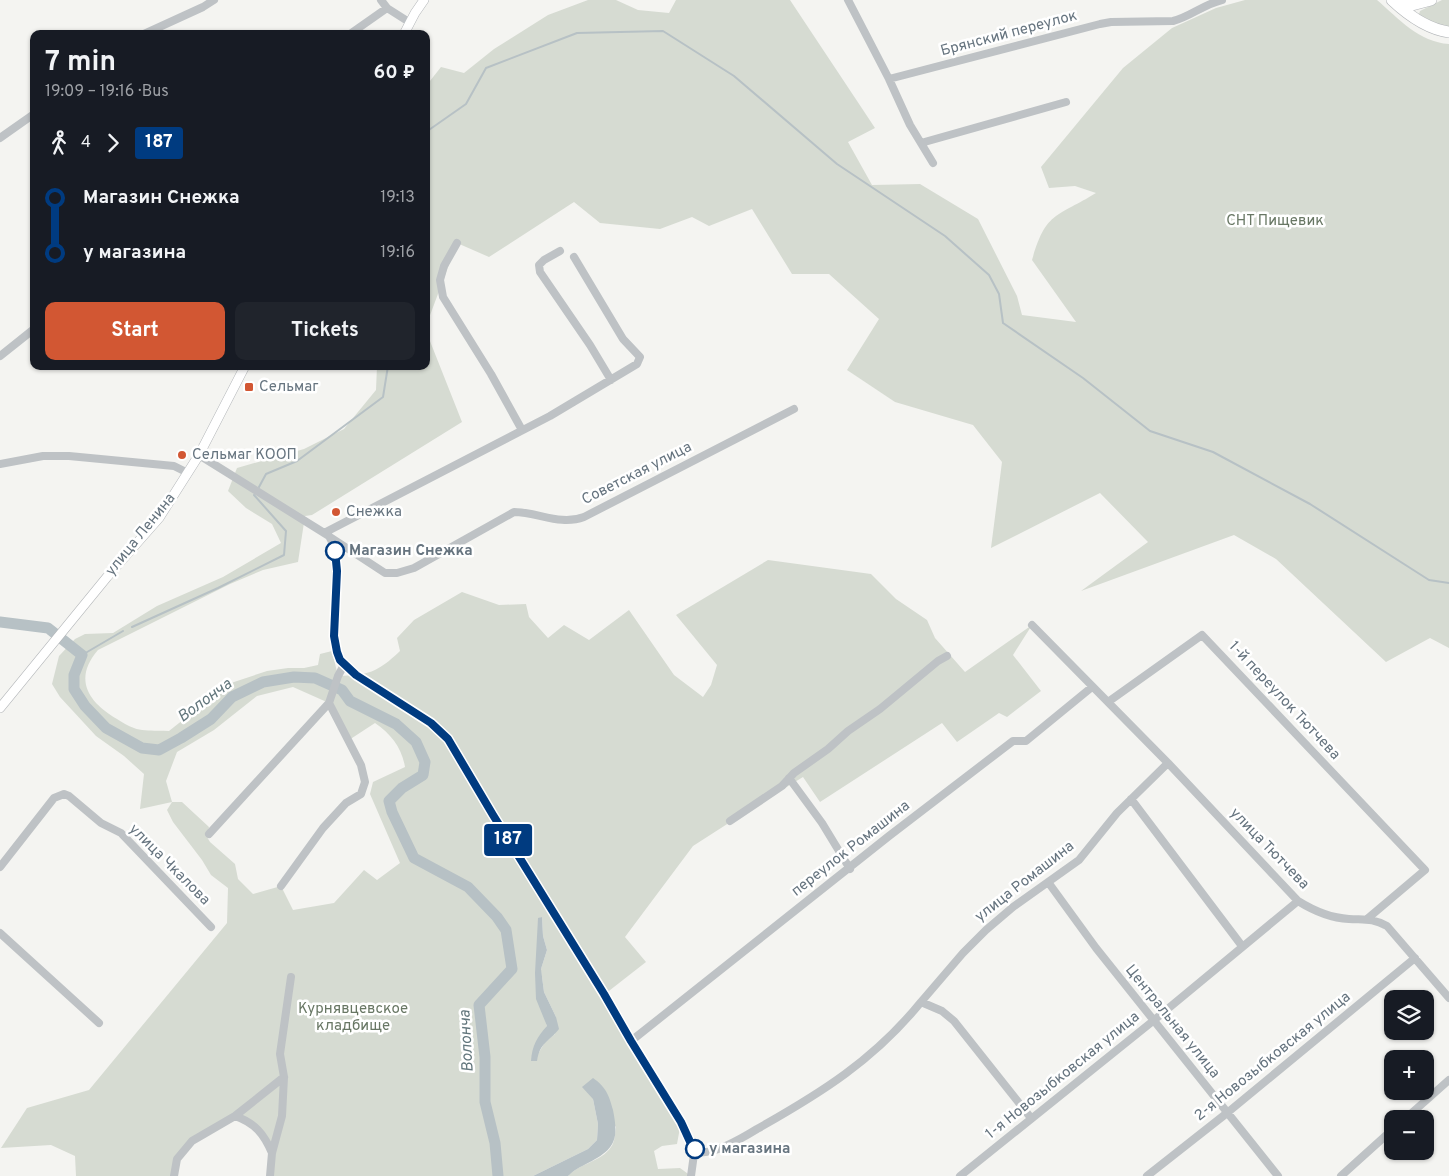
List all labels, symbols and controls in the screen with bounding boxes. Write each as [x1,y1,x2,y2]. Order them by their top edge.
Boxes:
street label: Брянский переулок [939,7,1079,61]
text: 7 min [45,45,116,81]
text: 60 ₽ [374,61,415,85]
text: 19:09 – 19:16 · Bus [45,82,169,102]
icon: walk [45,129,73,157]
icon: forward [99,129,127,157]
text: 187 [145,131,173,154]
text: 4 [81,133,91,153]
text: Магазин Снежка [83,186,240,210]
text: 19:13 [380,188,415,208]
park label: СНТ Пищевик [1226,212,1324,231]
text: у магазина [83,241,186,265]
text: 19:16 [380,243,415,263]
button: Start [45,302,225,360]
button: Tickets [235,302,415,360]
place label: Сельмаг [259,378,319,397]
marker: Сельмаг [243,381,255,393]
street label: Советская улица [579,438,695,510]
place label: Сельмаг КООП [192,446,297,465]
marker: Сельмаг КООП [176,449,188,461]
street label: улица Ленина [102,490,180,580]
place label: Снежка [346,503,402,522]
marker: Снежка [330,506,342,518]
marker: Магазин Снежка [325,541,345,561]
place label: Магазин Снежка [349,542,473,561]
street label: 1-й переулок Тютчева [1224,638,1344,764]
water label: Волонча [174,674,237,727]
street label: переулок Ромашина [788,797,914,901]
street label: улица Тютчева [1225,804,1313,894]
street label: улица Чкалова [124,820,214,910]
line badge: 187 [479,824,537,856]
text: 187 [494,828,522,851]
street label: улица Ромашина [972,837,1078,927]
street label: Центральная улица [1120,961,1224,1083]
street label: 2-я Новозыбковская улица [1191,988,1355,1126]
map controls [1384,990,1434,1160]
button: layers [1384,990,1434,1040]
park label: Курнявцевское кладбище [298,1000,408,1036]
street label: 1-я Новозыбковская улица [982,1008,1144,1144]
water label: Волонча [455,1009,479,1073]
button: + [1384,1050,1434,1100]
button: − [1384,1110,1434,1160]
marker: у магазина [685,1139,705,1159]
place label: у магазина [709,1140,790,1159]

